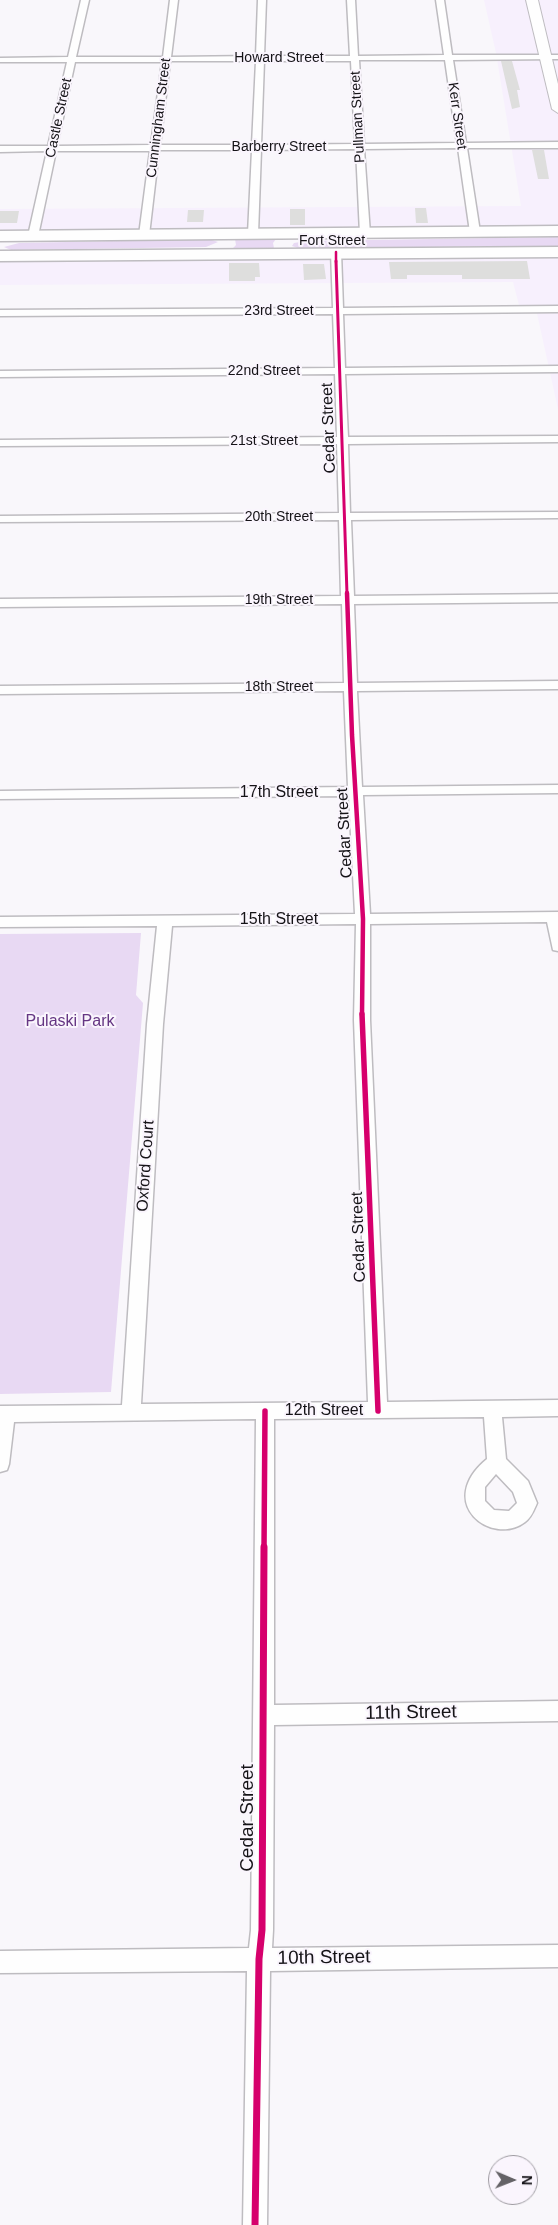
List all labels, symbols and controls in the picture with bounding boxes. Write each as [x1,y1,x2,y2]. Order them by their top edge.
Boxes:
street label: Howard Street [234,50,324,66]
street label: Cunningham Street [143,57,175,179]
street label: Pullman Street [347,71,369,163]
street label: Castle Street [42,77,76,159]
street label: Kerr Street [444,81,470,151]
street label: Barberry Street [232,139,326,155]
street label: Fort Street [299,233,365,249]
street label: 23rd Street [244,303,314,319]
street label: 22nd Street [228,363,300,379]
street label: Cedar Street [318,382,340,474]
street label: 21st Street [230,433,298,449]
street label: 20th Street [245,509,313,525]
street label: 19th Street [245,592,313,608]
street label: 18th Street [245,679,313,695]
street label: 17th Street [240,783,318,803]
street label: Cedar Street [333,787,357,879]
street label: 15th Street [240,910,318,930]
park label: Pulaski Park [26,1012,114,1032]
street label: Oxford Court [133,1120,159,1212]
street label: Cedar Street [348,1191,370,1283]
street label: 12th Street [285,1401,363,1421]
street label: 11th Street [365,1701,457,1725]
street label: Cedar Street [237,1764,259,1872]
street label: 10th Street [277,1946,371,1970]
north arrow [488,2155,538,2205]
text: N [519,2175,535,2185]

